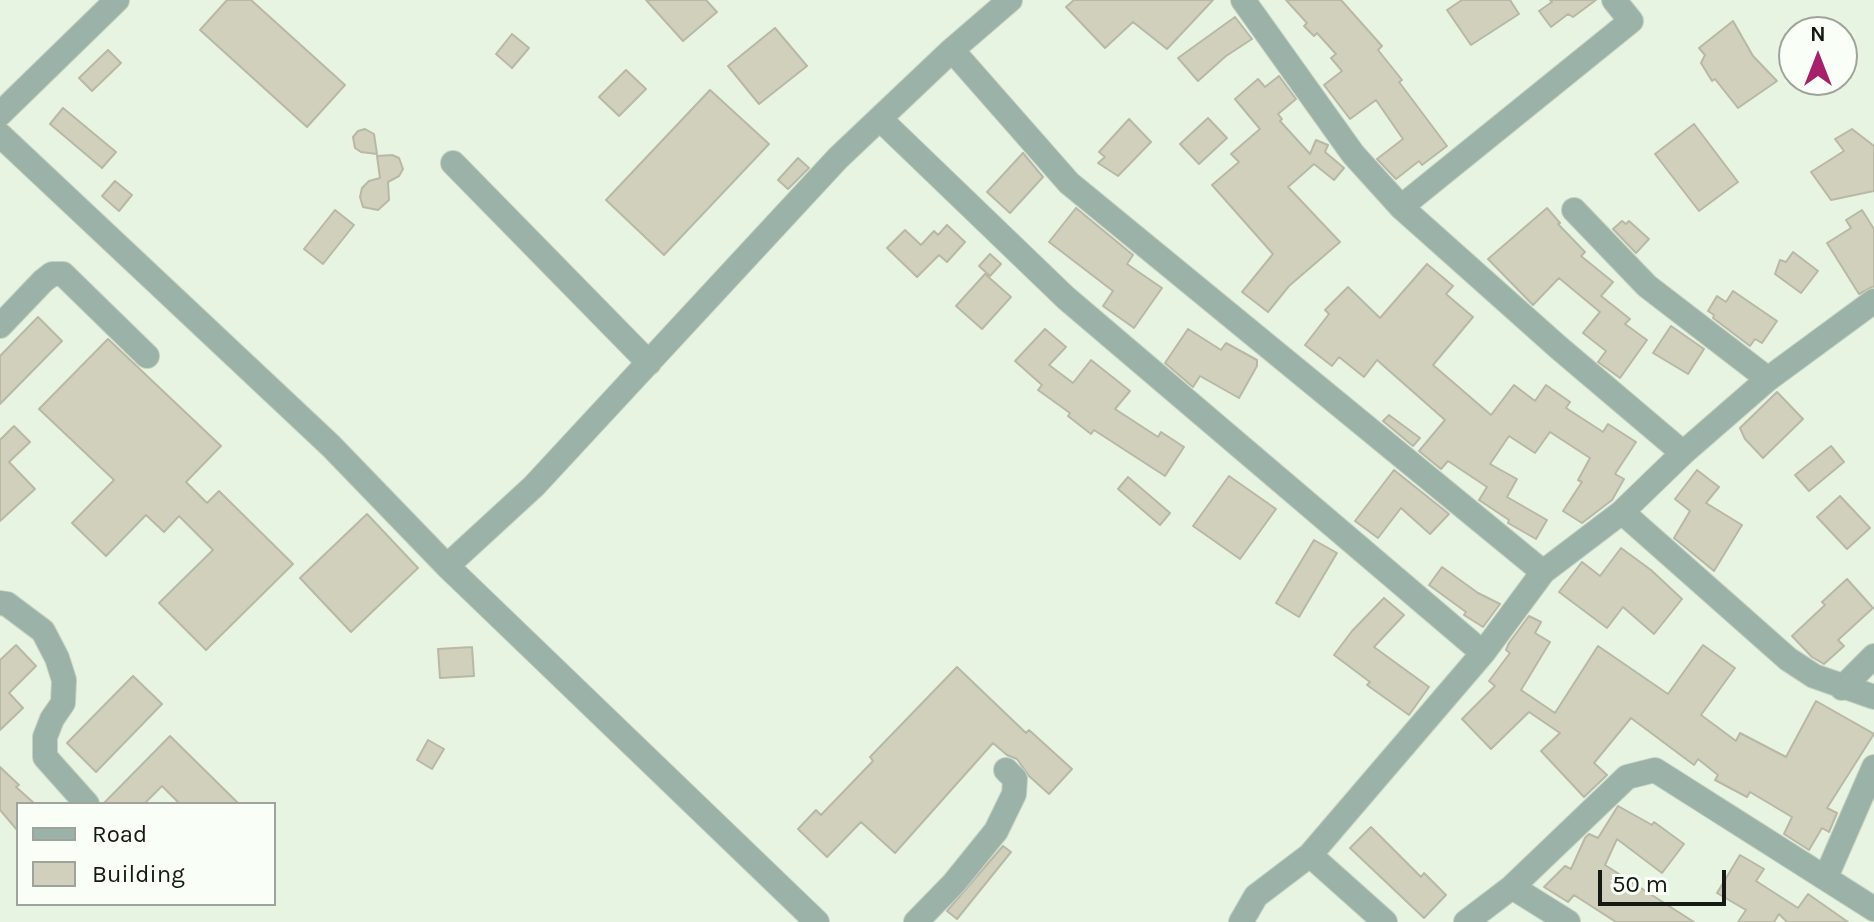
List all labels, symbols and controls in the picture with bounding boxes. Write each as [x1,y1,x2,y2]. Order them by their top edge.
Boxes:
north arrow [1778,16,1858,96]
text: N [1810,21,1826,47]
legend [16,802,276,906]
text: Road [92,820,147,848]
scale bar [1602,854,1730,904]
text: Building [92,860,185,888]
text: 50 m [1612,870,1668,898]

